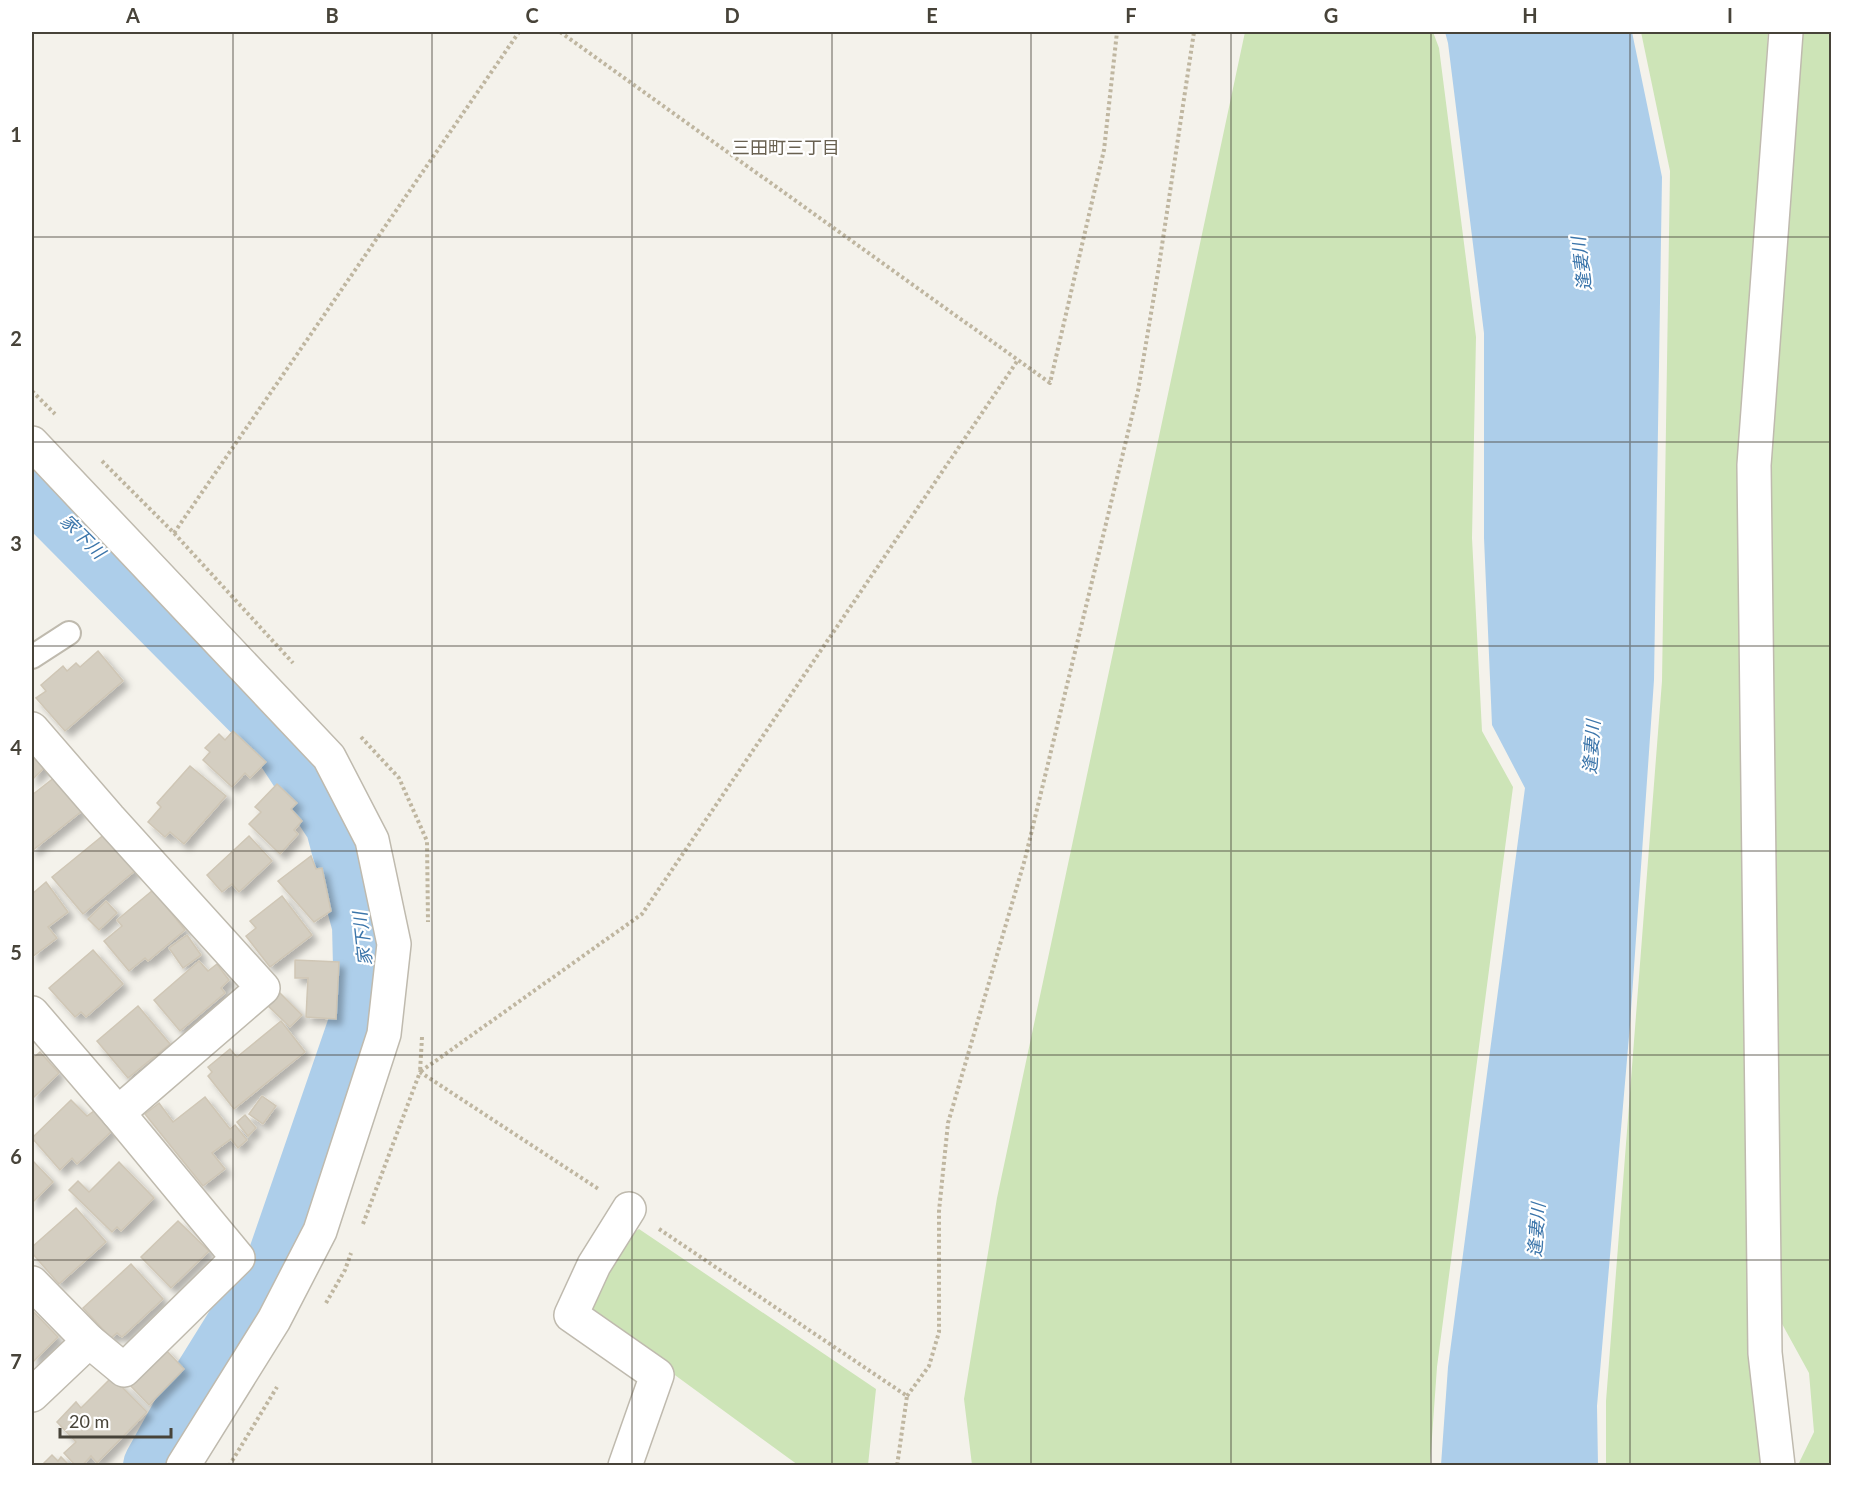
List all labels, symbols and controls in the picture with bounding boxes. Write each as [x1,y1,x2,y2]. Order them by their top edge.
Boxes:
text: A [125,3,140,27]
text: B [325,3,339,27]
text: C [525,3,539,27]
text: D [724,3,740,27]
text: E [926,3,938,27]
text: F [1125,3,1137,27]
text: G [1324,3,1338,27]
text: H [1522,3,1538,27]
text: I [1727,3,1733,27]
text: 1 [10,122,22,146]
district label: 三田町三丁目 [732,136,840,158]
water label: 逢妻川 [1567,234,1595,292]
text: 2 [10,326,22,350]
water label: 家下川 [56,509,111,564]
text: 3 [10,531,22,555]
water label: 逢妻川 [1578,717,1604,775]
text: 4 [10,735,22,759]
water label: 家下川 [348,909,376,967]
text: 5 [10,940,22,964]
text: 6 [10,1144,22,1168]
water label: 逢妻川 [1523,1200,1549,1258]
text: 7 [10,1349,22,1373]
scale bar [60,1401,171,1439]
text: 20 m [69,1410,109,1432]

